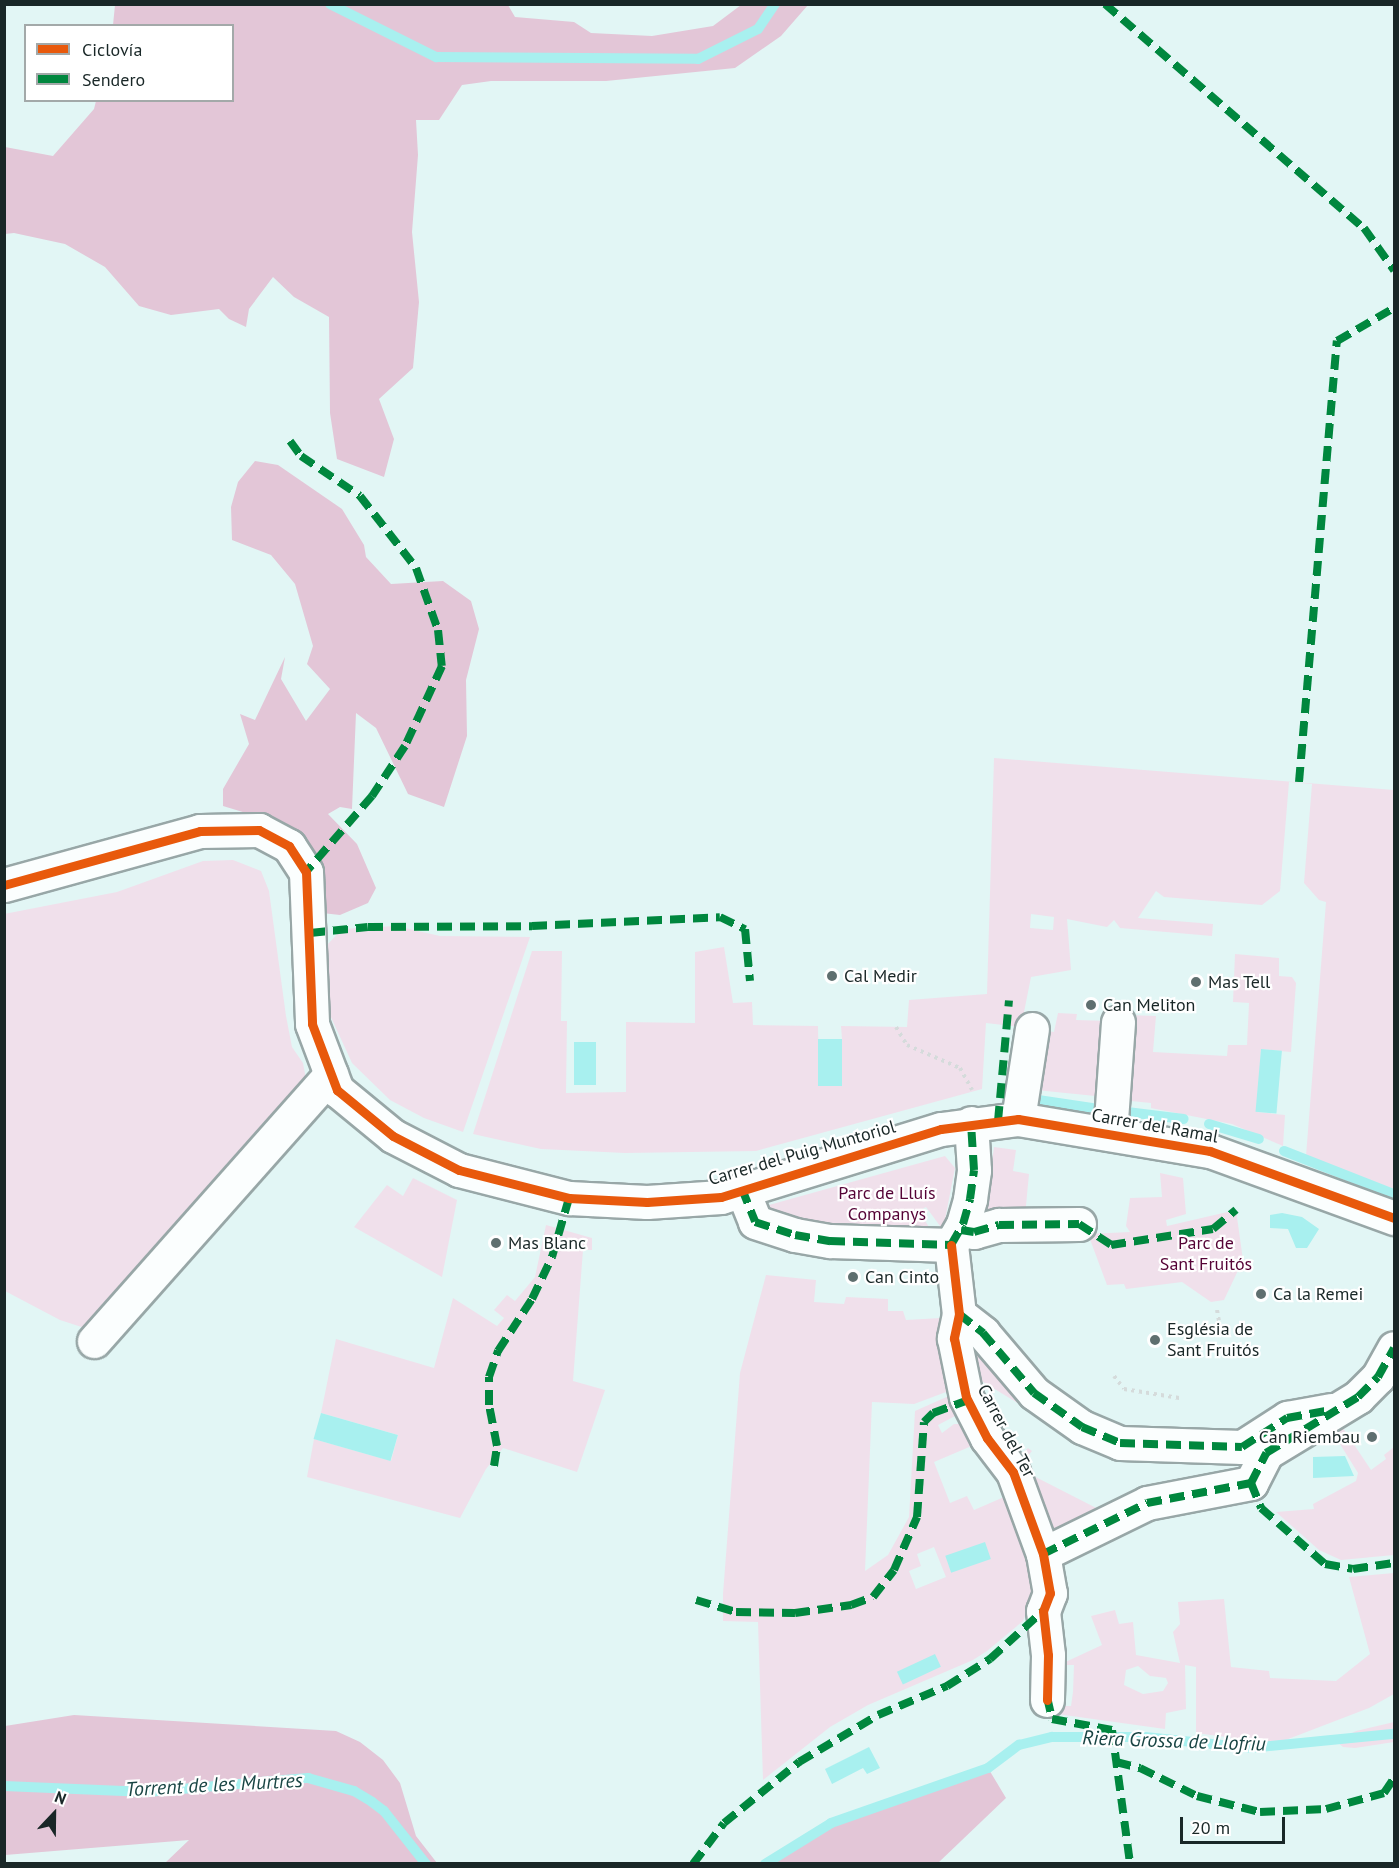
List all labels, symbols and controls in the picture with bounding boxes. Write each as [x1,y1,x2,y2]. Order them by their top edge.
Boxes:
legend [24,24,234,102]
text: Ciclovía [82,38,142,61]
text: Sendero [82,68,145,91]
place label: Cal Medir [844,965,917,987]
marker: Cal Medir [825,969,839,983]
place label: Mas Tell [1208,971,1271,993]
marker: Mas Tell [1189,975,1203,989]
place label: Can Meliton [1103,994,1195,1016]
marker: Can Meliton [1084,998,1098,1012]
street label: Carrer del Ramal [1090,1104,1220,1148]
street label: Carrer del Puig Muntoriol [706,1116,898,1190]
park label: Parc de Lluís Companys [838,1183,936,1226]
place label: Mas Blanc [508,1232,586,1254]
park label: Parc de Sant Fruitós [1160,1233,1252,1276]
marker: Mas Blanc [489,1236,503,1250]
place label: Can Cinto [865,1266,939,1288]
marker: Can Cinto [846,1270,860,1284]
place label: Ca la Remei [1273,1283,1363,1305]
marker: Ca la Remei [1254,1287,1268,1301]
place label: Església de Sant Fruitós [1167,1319,1259,1362]
marker: Església de Sant Fruitós [1148,1333,1162,1347]
street label: Carrer del Ter [972,1380,1040,1482]
place label: Can Riembau [1259,1426,1360,1448]
marker: Can Riembau [1365,1430,1379,1444]
water label: Riera Grossa de Llofriu [1082,1726,1266,1756]
water label: Torrent de les Murtres [125,1768,303,1802]
north arrow [24,1784,84,1844]
text: N [52,1786,69,1809]
scale bar [1183,1805,1288,1843]
text: 20 m [1191,1816,1230,1839]

